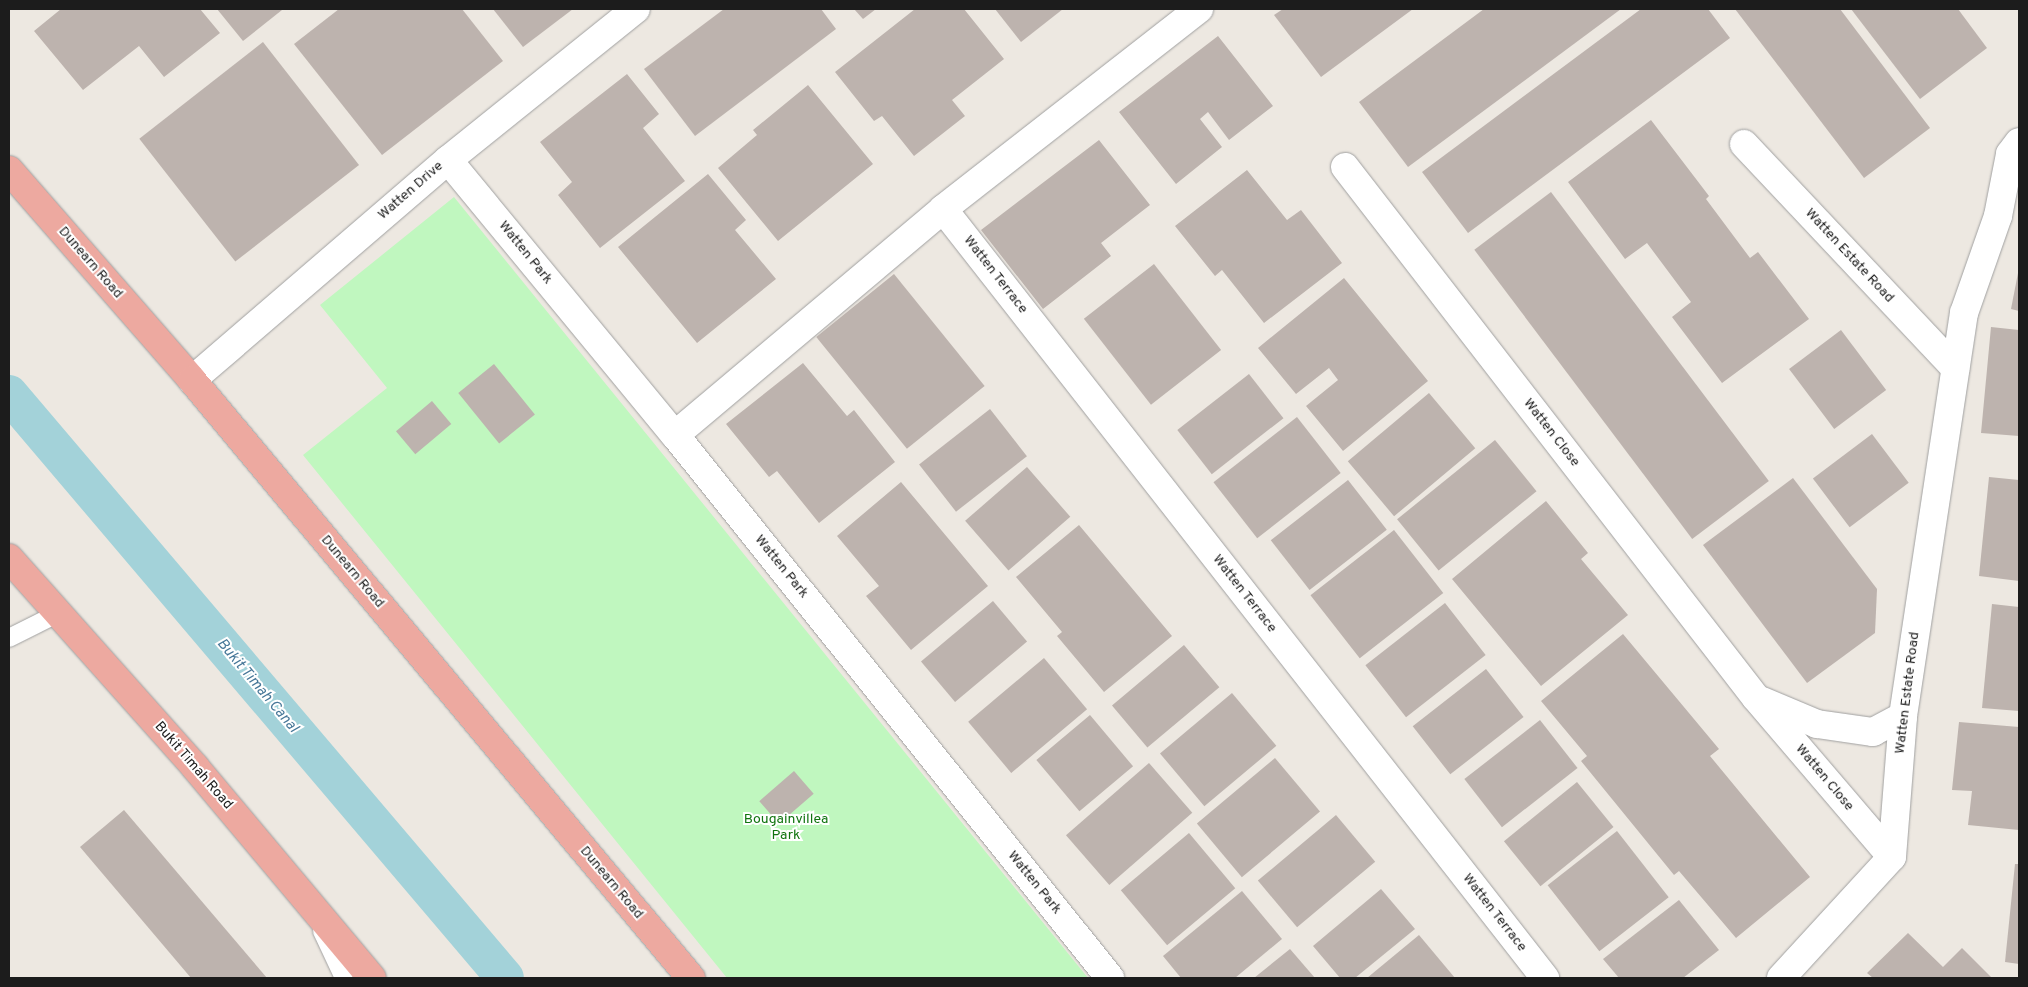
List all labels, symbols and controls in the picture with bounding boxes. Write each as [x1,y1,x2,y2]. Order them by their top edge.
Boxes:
street label: Watten Drive [375,158,447,224]
street label: Watten Estate Road [1801,205,1897,307]
street label: Watten Park [494,218,556,288]
street label: Dunearn Road [54,224,126,302]
street label: Watten Terrace [959,232,1031,318]
street label: Watten Close [1519,396,1583,470]
street label: Dunearn Road [317,532,387,612]
street label: Watten Park [750,532,812,602]
street label: Watten Terrace [1208,551,1280,637]
street label: Watten Estate Road [1892,631,1924,755]
water label: Bukit Timah Canal [212,635,302,737]
street label: Bukit Timah Road [150,719,236,813]
street label: Watten Close [1791,741,1857,815]
park label: Bougainvillea Park [744,812,828,844]
street label: Dunearn Road [576,843,646,923]
street label: Watten Park [1003,848,1065,918]
street label: Watten Terrace [1458,870,1530,956]

